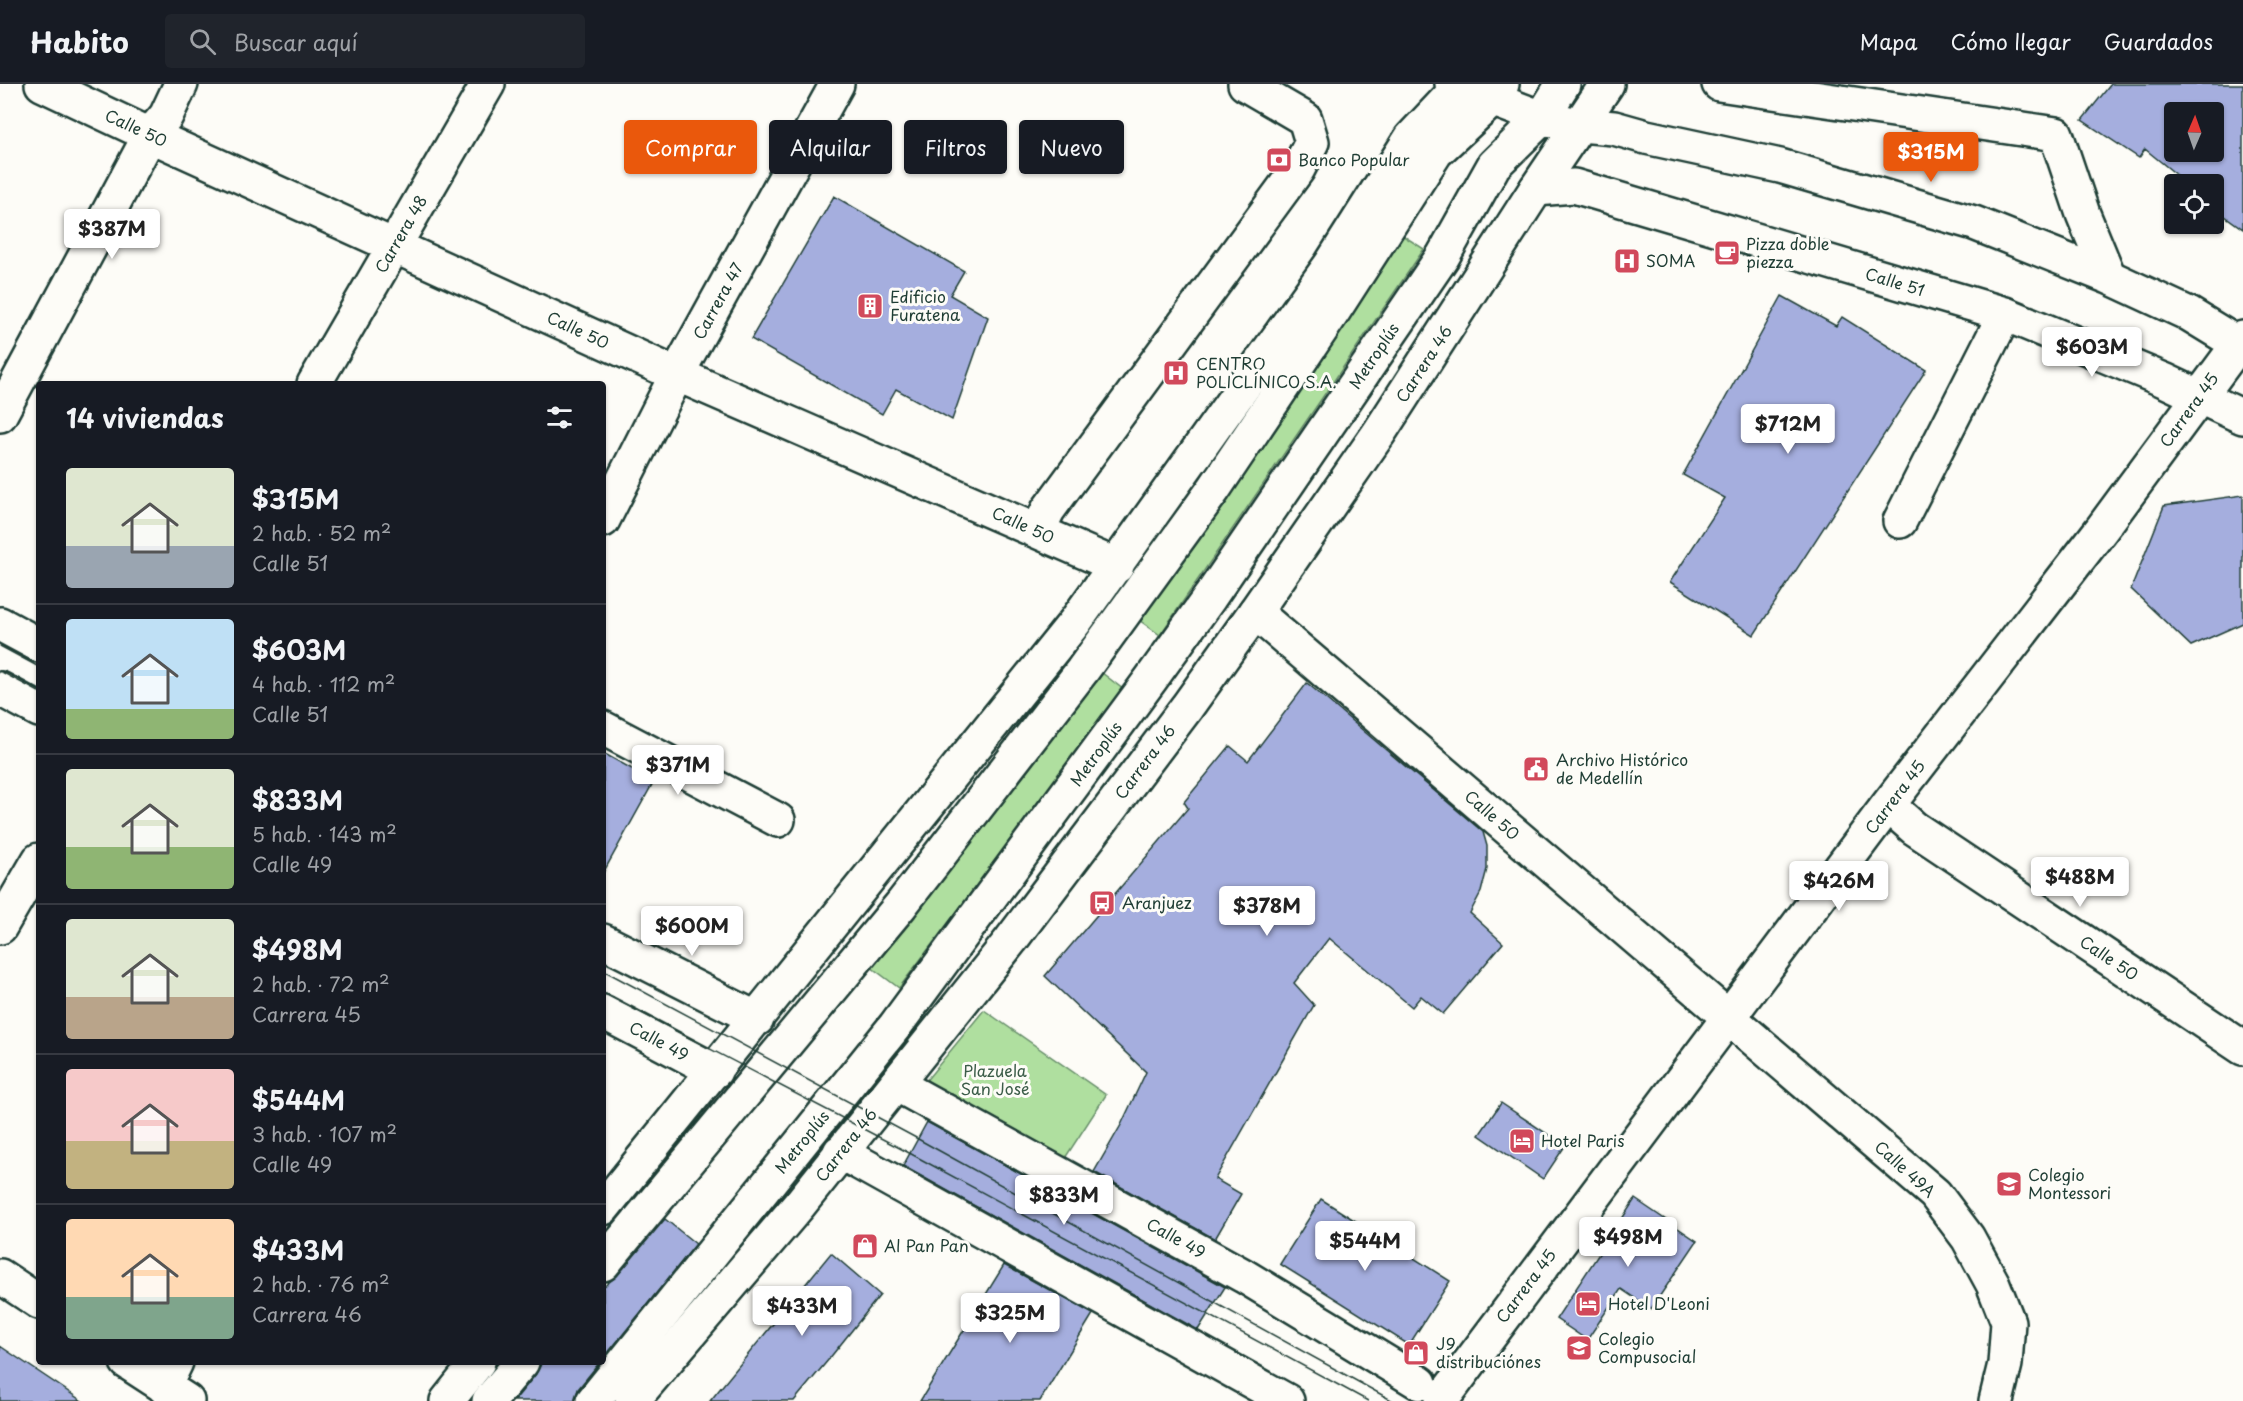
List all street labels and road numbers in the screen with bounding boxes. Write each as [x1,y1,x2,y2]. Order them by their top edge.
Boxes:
street label: Calle 50 [101,102,171,152]
street label: Carrera 48 [368,190,432,277]
street label: Carrera 47 [686,257,748,343]
street label: Calle 51 [1863,261,1928,301]
street label: Calle 50 [543,304,613,354]
street label: Metroplús [1342,318,1404,393]
street label: Carrera 46 [1389,320,1457,407]
street label: Carrera 45 [2153,367,2224,452]
street label: Calle 50 [988,500,1058,548]
street label: Metroplús [1063,716,1127,791]
street label: Carrera 46 [1108,719,1180,804]
street label: Carrera 45 [1858,754,1930,838]
street label: Calle 50 [1460,784,1525,845]
street label: Calle 50 [2075,929,2144,986]
street label: Calle 49 [625,1014,693,1066]
street label: Carrera 46 [809,1102,882,1186]
street label: Metroplús [768,1105,834,1178]
street label: Calle 49A [1870,1134,1942,1202]
street label: Calle 49 [1143,1211,1210,1263]
street label: Carrera 45 [1489,1243,1561,1327]

